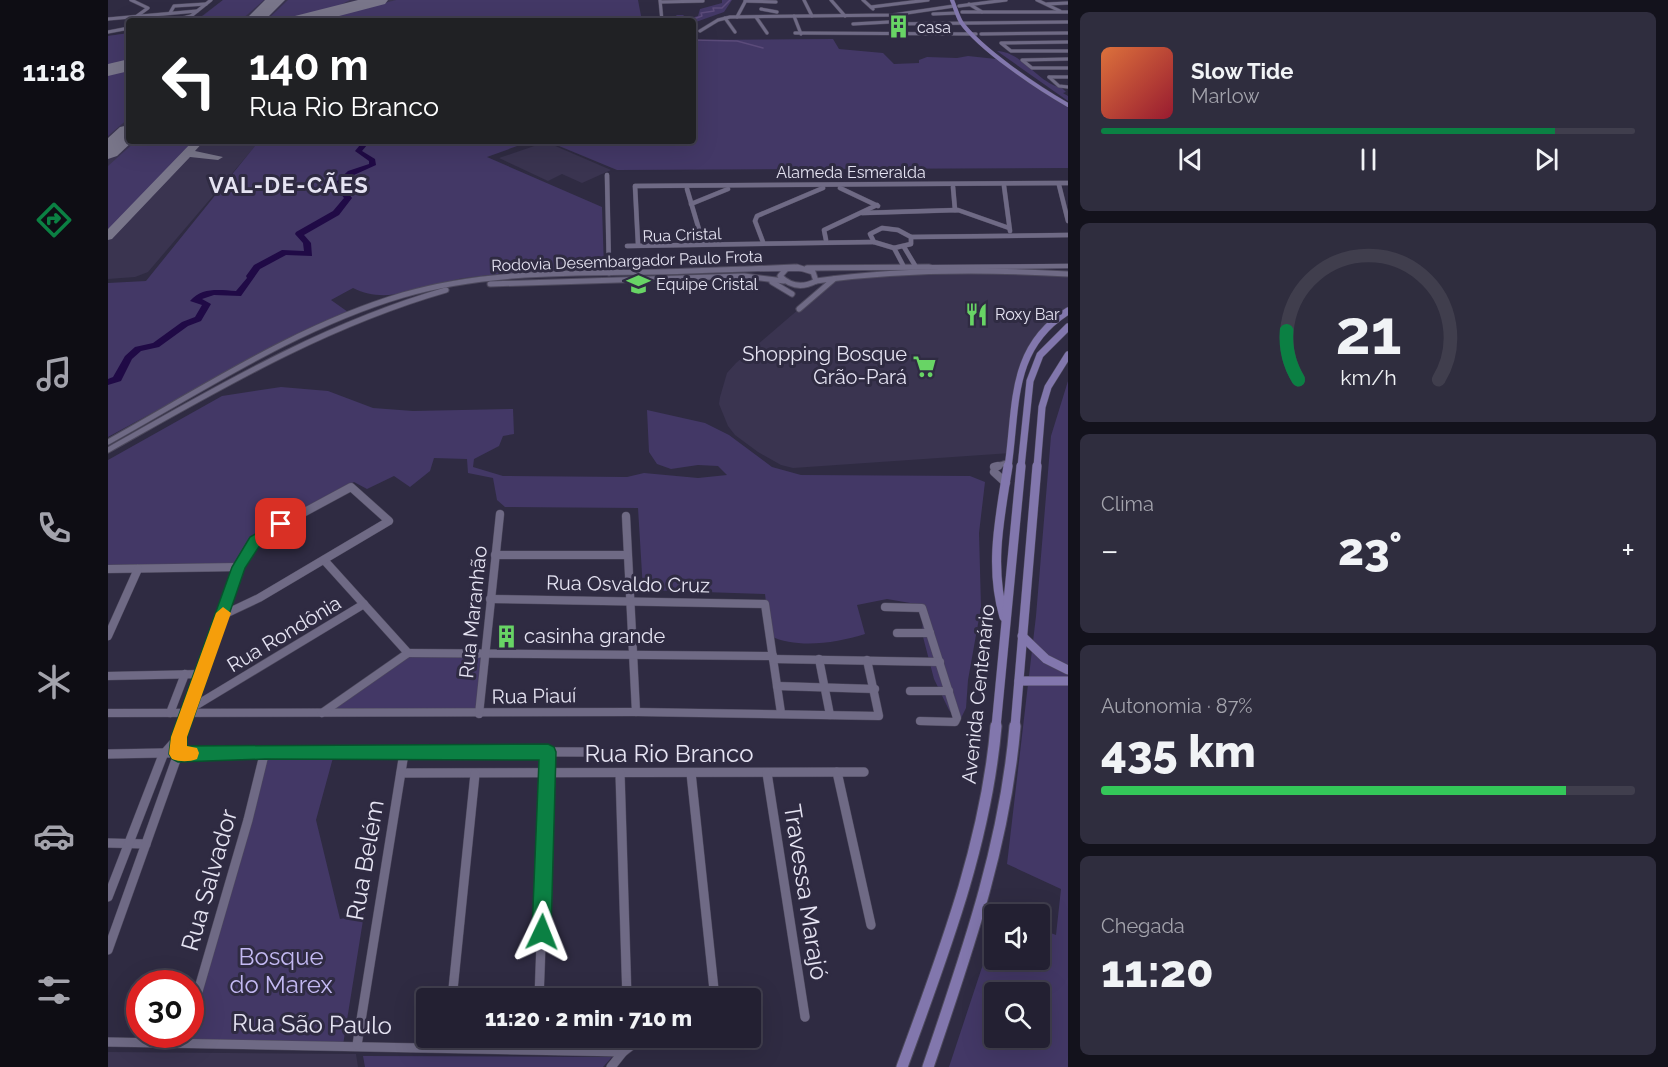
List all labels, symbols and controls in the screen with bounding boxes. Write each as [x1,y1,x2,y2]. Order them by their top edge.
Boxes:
building icon: casa [886,14,912,40]
place label: casa [917,18,951,37]
text: 140 m [249,41,369,90]
icon: left [150,42,228,120]
text: 11:18 [23,56,86,87]
text: Slow Tide [1191,58,1293,84]
text: Marlow [1191,84,1260,108]
text: Rua Rio Branco [249,91,439,122]
icon: previous [1174,143,1207,176]
icon: pause [1352,143,1385,176]
icon: next [1530,143,1563,176]
street label: Alameda Esmeralda [776,163,926,182]
district label: VAL-DE-CÃES [209,172,369,198]
icon: directions [33,199,75,241]
street label: Rua Cristal [642,224,722,246]
street label: Rodovia Desembargador Paulo Frota [491,247,763,275]
school or university icon: Equipe Cristal [625,271,651,297]
place label: Equipe Cristal [656,275,759,294]
text: 21 [1335,295,1401,369]
restaurant icon: Roxy Bar [964,301,990,327]
place label: Roxy Bar [995,305,1060,324]
place label: Shopping Bosque Grão-Pará [742,342,907,389]
icon: music [33,353,75,395]
supermarket icon: Shopping Bosque Grão-Pará [912,353,938,379]
text: km/h [1340,365,1396,390]
text: Clima [1101,492,1154,516]
pin [255,498,306,549]
icon: phone [33,507,75,549]
icon: arrive [264,507,297,540]
text: 23° [1338,523,1402,576]
text: − [1101,531,1119,570]
text: + [1621,531,1635,570]
street label: Rua Maranhão [454,544,492,679]
street label: Rua Osvaldo Cruz [546,571,710,597]
street label: Rua Rondônia [223,591,345,677]
street label: Avenida Centenário [957,603,999,785]
building icon: casinha grande [493,623,519,649]
place label: casinha grande [524,624,666,648]
icon: climate [33,661,75,703]
street label: Rua Piauí [491,683,577,709]
text: Autonomia · 87% [1101,694,1253,718]
text: 435 km [1101,725,1256,778]
street label: Rua Rio Branco [585,739,753,768]
street label: Rua Belém [340,798,390,922]
street label: Travessa Marajó [778,802,834,982]
street label: Rua Salvador [175,805,243,954]
icon: car [33,815,75,857]
position arrow [510,900,574,964]
map controls [984,904,1050,1048]
button: sound [984,904,1050,970]
text: Chegada [1101,914,1185,938]
park label: Bosque do Marex [229,942,333,999]
text: 11:20 [1101,945,1214,998]
icon: filters [33,969,75,1011]
speed limit sign: 30 [126,970,204,1048]
button: search [984,982,1050,1048]
text: 11:20 · 2 min · 710 m [485,1005,692,1031]
street label: Rua São Paulo [232,1008,392,1040]

